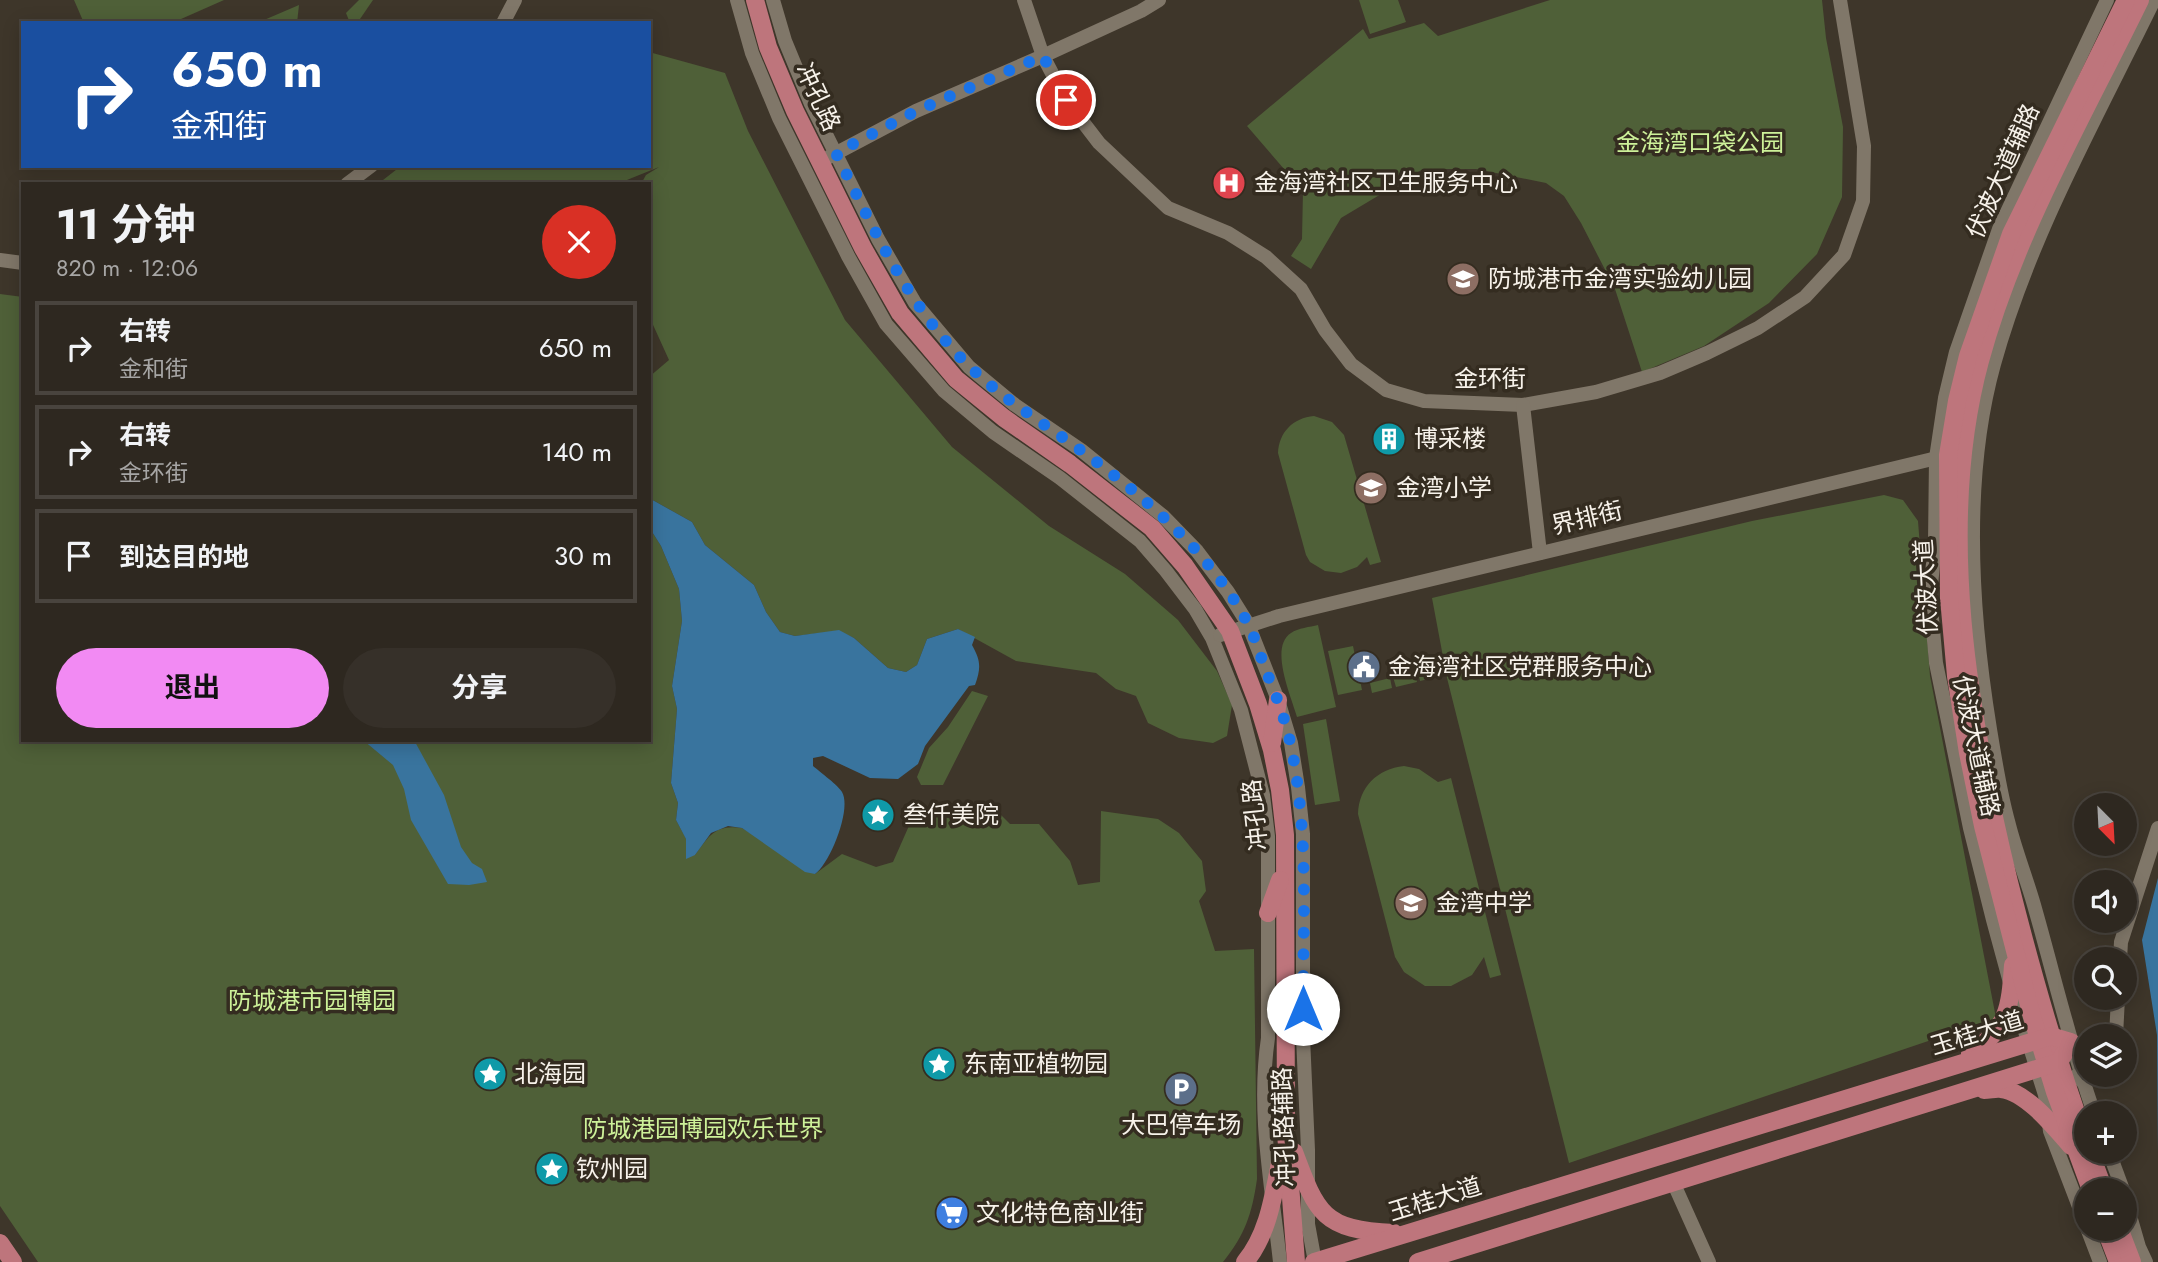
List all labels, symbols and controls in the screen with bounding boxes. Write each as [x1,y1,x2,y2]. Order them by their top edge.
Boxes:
text: 650 m [171,35,323,105]
icon: right [56,49,147,140]
street label: 冲孔路 [787,57,850,137]
pin [1036,70,1096,130]
icon: arrive [1047,81,1085,119]
street label: 伏波大道辅路 [1957,98,2048,244]
text: 金和街 [171,103,267,149]
park label: 金海湾口袋公园 [1616,125,1784,160]
hospital icon: 金海湾社区卫生服务中心 [1210,164,1248,202]
place label: 金海湾社区卫生服务中心 [1254,165,1518,200]
text: 11 分钟 [56,194,195,255]
button: close [542,205,616,279]
text: 820 m · 12:06 [56,251,198,285]
school or university icon: 防城港市金湾实验幼儿园 [1444,260,1482,298]
place label: 防城港市金湾实验幼儿园 [1488,261,1752,296]
text: 右转 [119,312,171,350]
icon: right [60,329,98,367]
text: 650 m [539,329,612,367]
text: 金和街 [119,352,188,386]
street label: 金环街 [1454,361,1526,396]
text: 右转 [119,416,171,454]
building icon: 博采楼 [1370,420,1408,458]
place label: 博采楼 [1414,421,1486,456]
icon: right [60,433,98,471]
text: 140 m [541,433,612,471]
text: 金环街 [119,456,188,490]
school or university icon: 金湾小学 [1352,469,1390,507]
place label: 金湾小学 [1396,470,1492,505]
street label: 界排街 [1548,492,1626,543]
icon: arrive [60,537,98,575]
text: 30 m [554,537,612,575]
text: 到达目的地 [119,538,249,576]
street label: 伏波大道 [1906,538,1945,636]
button: 退出 [56,648,329,728]
button: 分享 [343,648,616,728]
public building icon: 金海湾社区党群服务中心 [1345,648,1383,686]
place label: 金海湾社区党群服务中心 [1388,649,1652,684]
street label: 伏波大道辅路 [1944,672,2009,820]
street label: 冲孔路 [1233,777,1276,853]
north arrow [2074,793,2137,856]
map controls [2074,793,2137,1241]
place icon: 叁仟美院 [859,796,897,834]
place label: 叁仟美院 [903,797,999,832]
button: sound [2074,870,2137,933]
school or university icon: 金湾中学 [1392,884,1430,922]
place label: 金湾中学 [1436,885,1532,920]
button: search [2074,947,2137,1010]
position arrow [1266,972,1340,1046]
park label: 防城港市园博园 [228,983,396,1018]
street label: 玉桂大道 [1926,1002,2028,1063]
button: layers [2074,1024,2137,1087]
place icon: 东南亚植物园 [920,1045,958,1083]
place label: 东南亚植物园 [964,1046,1108,1081]
place icon: 北海园 [471,1055,509,1093]
place label: 北海园 [514,1056,586,1091]
street label: 冲孔路辅路 [1264,1066,1303,1188]
parking icon: 大巴停车场 [1162,1070,1200,1108]
button: + [2074,1101,2137,1164]
place label: 大巴停车场 [1121,1107,1241,1142]
park label: 防城港园博园欢乐世界 [583,1111,823,1146]
place icon: 钦州园 [533,1150,571,1188]
place label: 钦州园 [576,1151,648,1186]
street label: 玉桂大道 [1384,1168,1486,1229]
button: − [2074,1178,2137,1241]
supermarket icon: 文化特色商业街 [933,1194,971,1232]
place label: 文化特色商业街 [976,1195,1144,1230]

